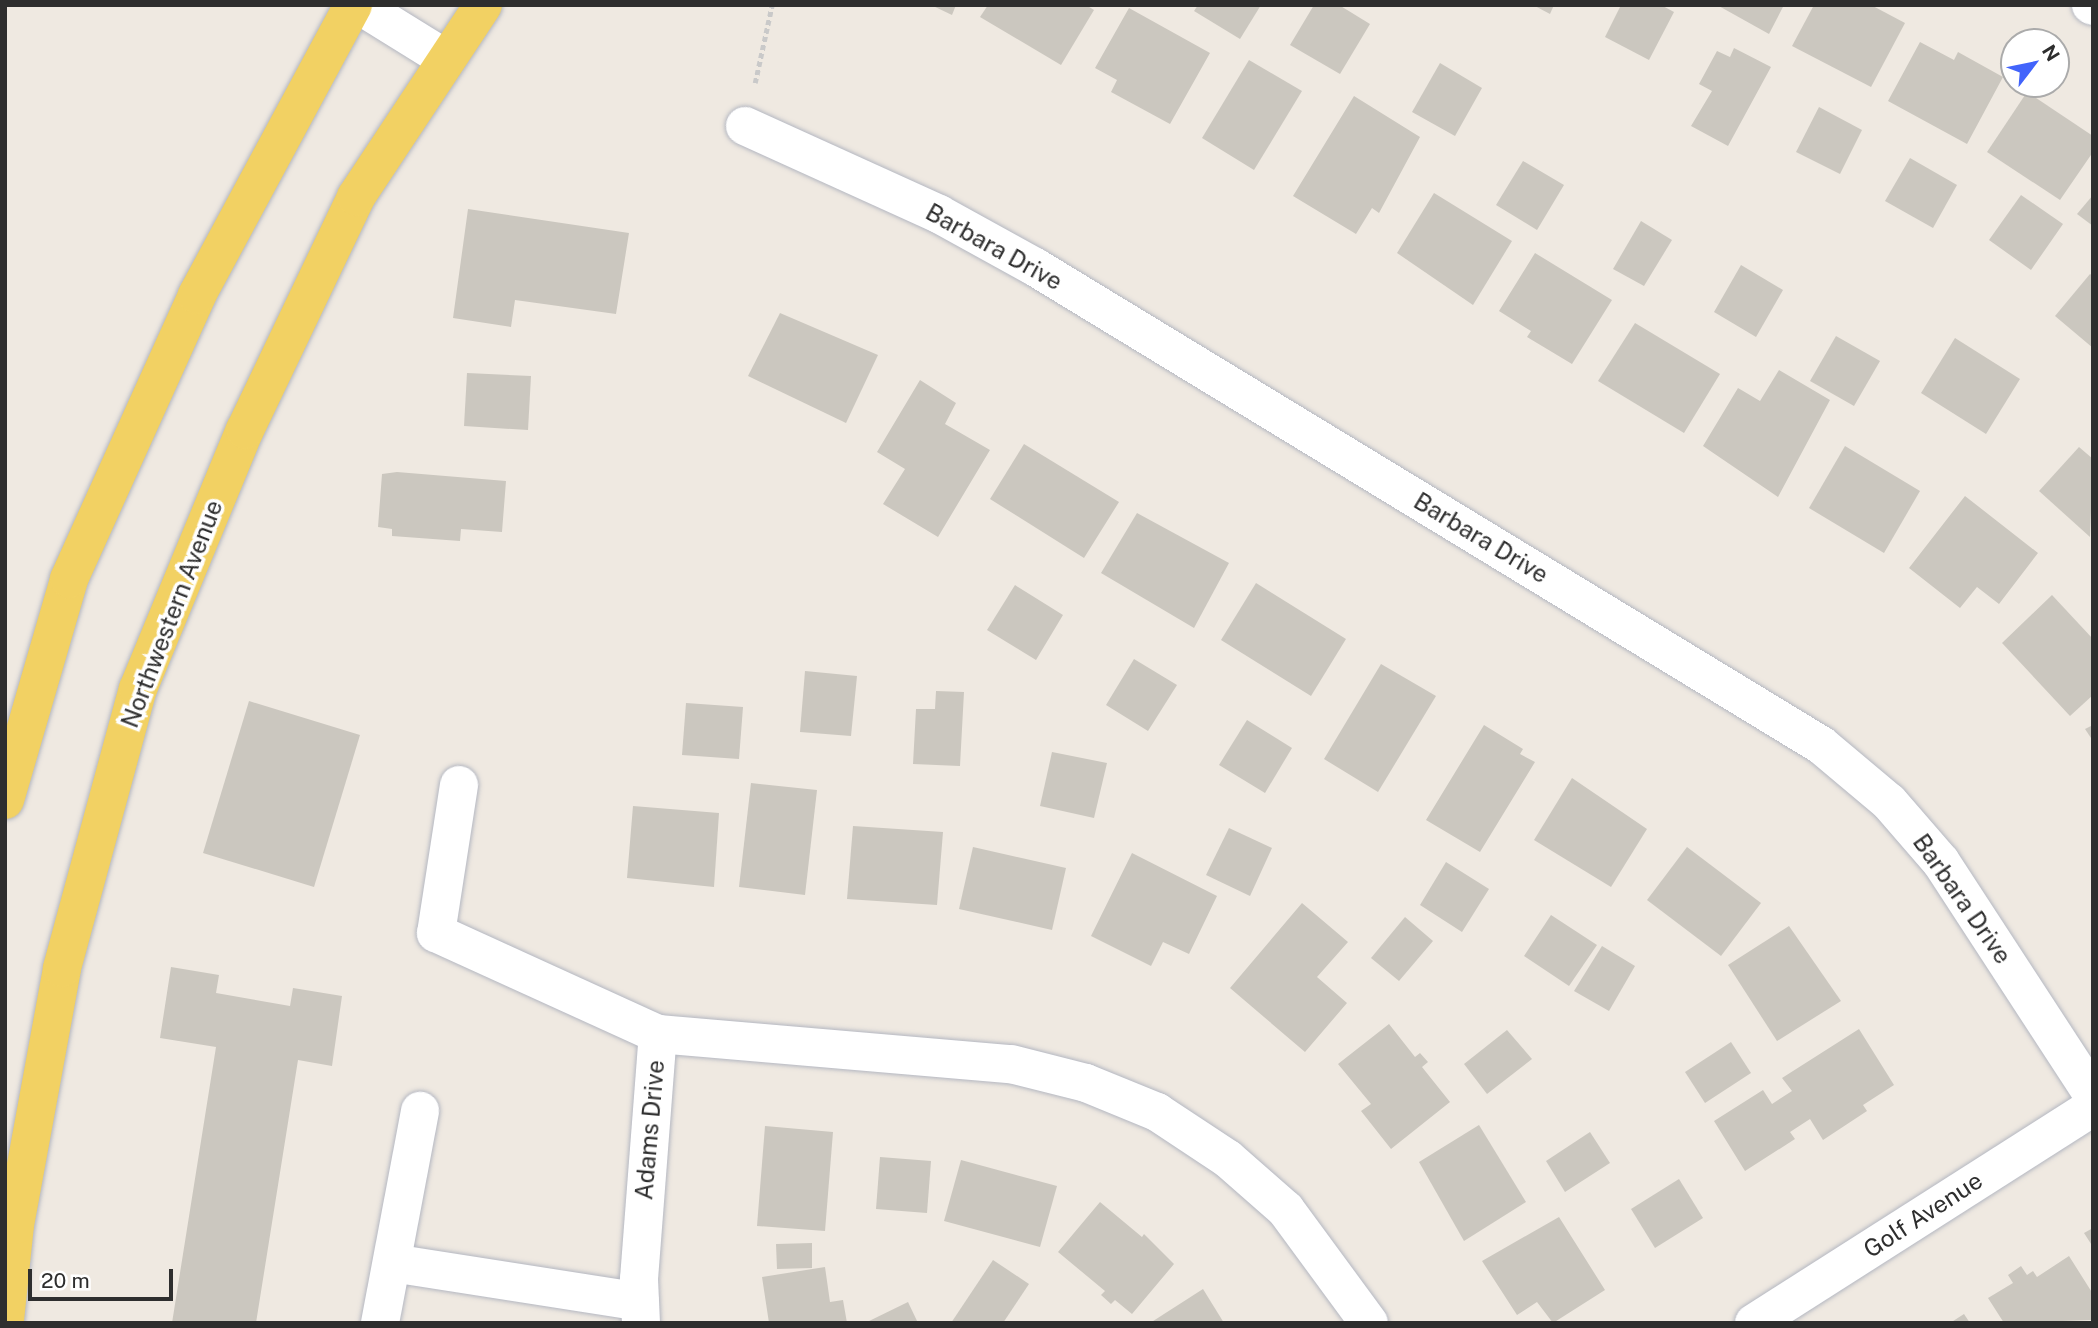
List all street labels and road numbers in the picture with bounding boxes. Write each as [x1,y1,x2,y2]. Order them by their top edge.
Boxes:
street label: Barbara Drive [921,198,1067,296]
street label: Barbara Drive [1409,487,1553,589]
street label: Northwestern Avenue [115,496,229,732]
street label: Barbara Drive [1907,829,2017,969]
street label: Adams Drive [630,1059,670,1201]
street label: Golf Avenue [1858,1166,1988,1264]

